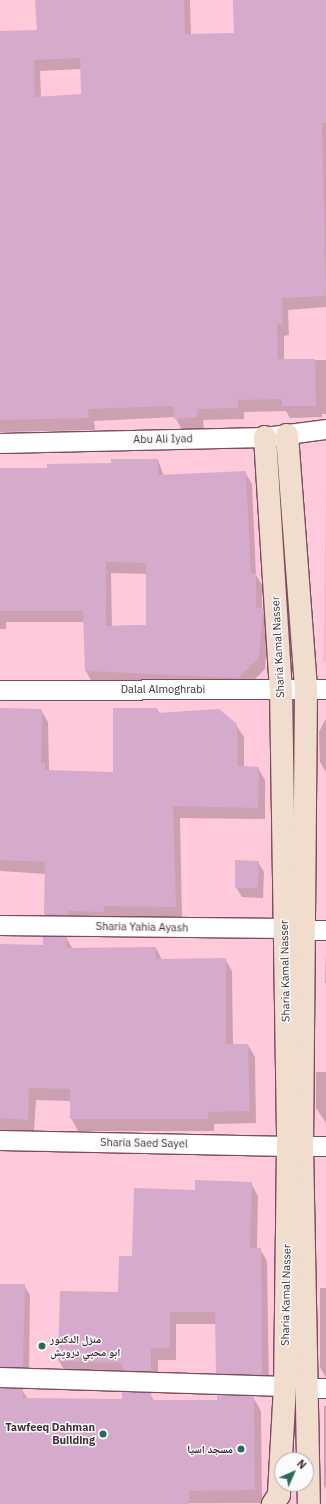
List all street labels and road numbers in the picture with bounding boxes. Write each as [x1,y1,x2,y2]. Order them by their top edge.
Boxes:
street label: Abu Ali Iyad [133,432,193,446]
street label: Sharia Kamal Nasser [269,596,287,698]
street label: Dalal Almoghrabi [121,682,205,696]
street label: Sharia Yahia Ayash [95,920,189,934]
street label: Sharia Kamal Nasser [278,920,292,1022]
street label: Sharia Saed Sayel [100,1136,188,1150]
street label: Sharia Kamal Nasser [279,1244,293,1346]

